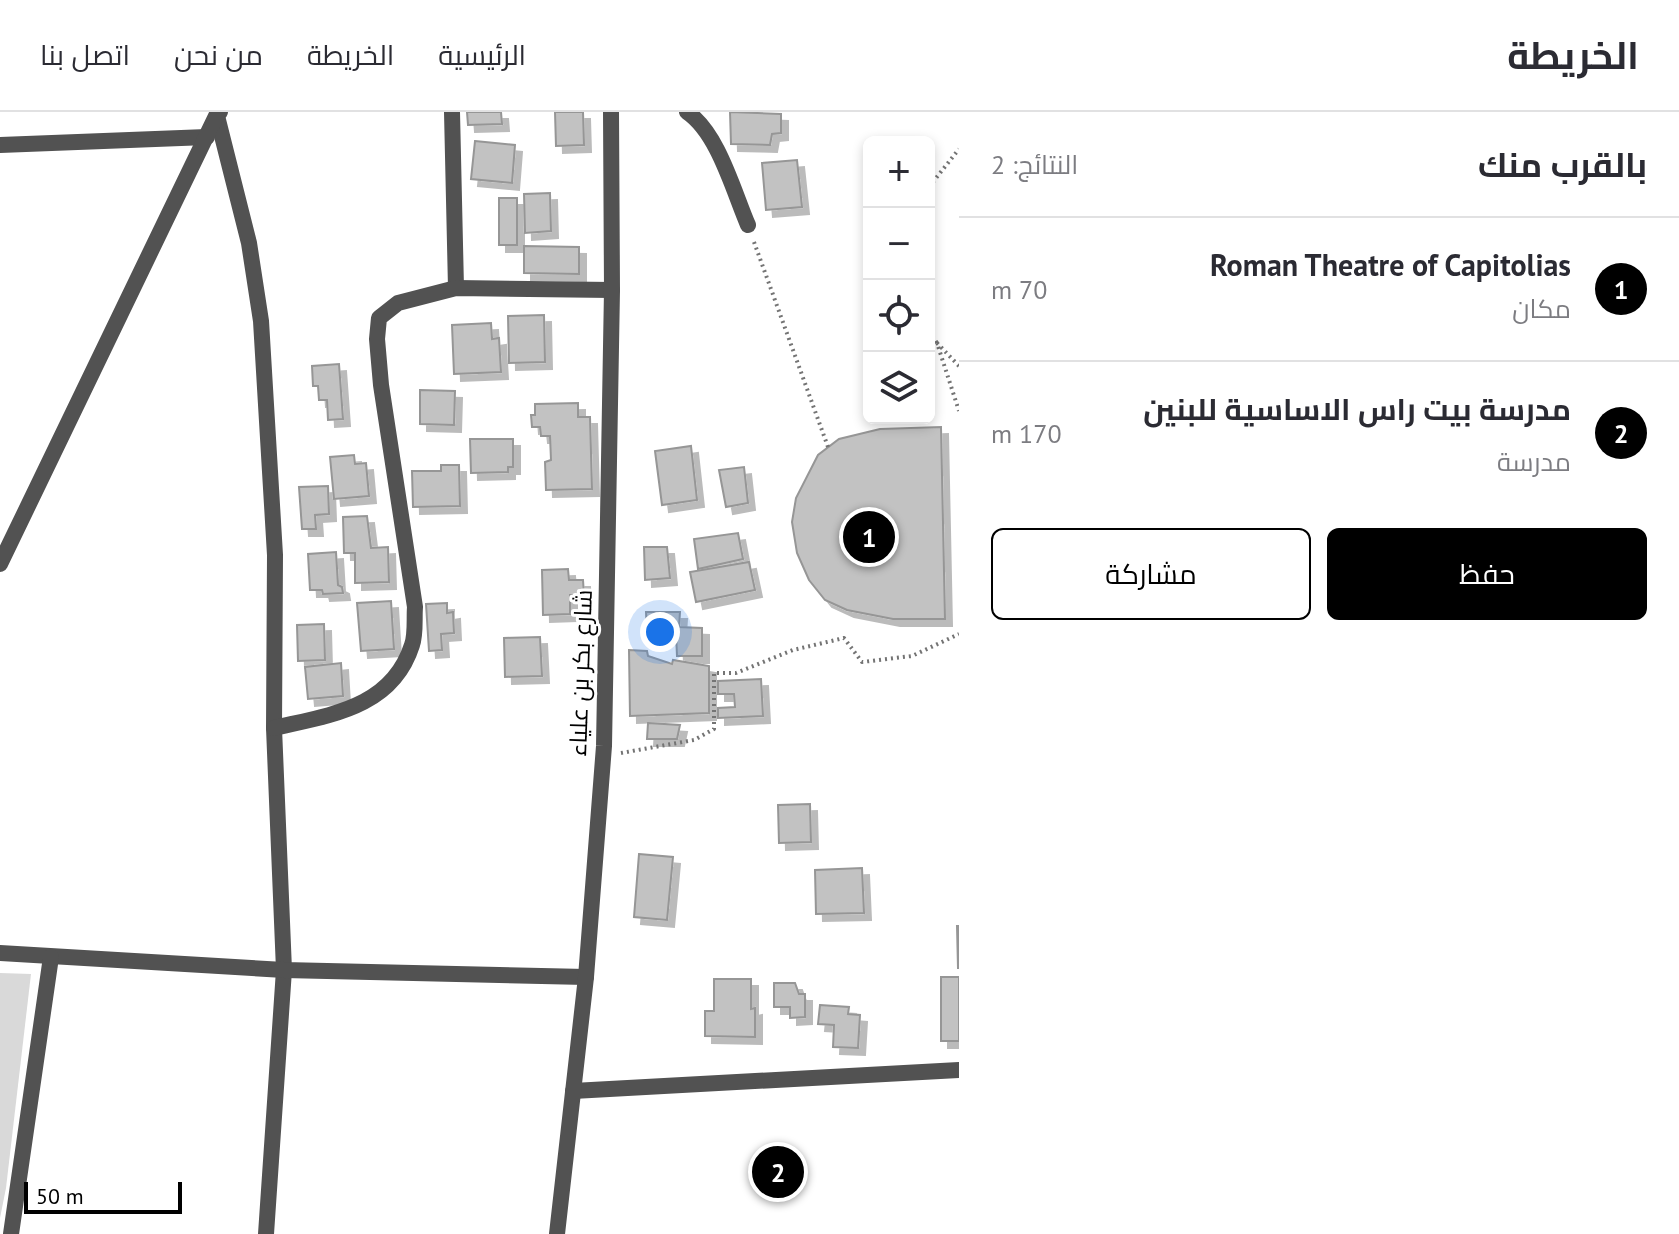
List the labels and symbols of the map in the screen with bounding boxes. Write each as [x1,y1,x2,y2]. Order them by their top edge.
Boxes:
pin: 1 [843,507,895,567]
street label: شارع بكر بن علياء [562,589,600,757]
your location [640,612,680,652]
pin: 2 [752,1142,804,1202]
scale bar [24,1178,182,1214]

